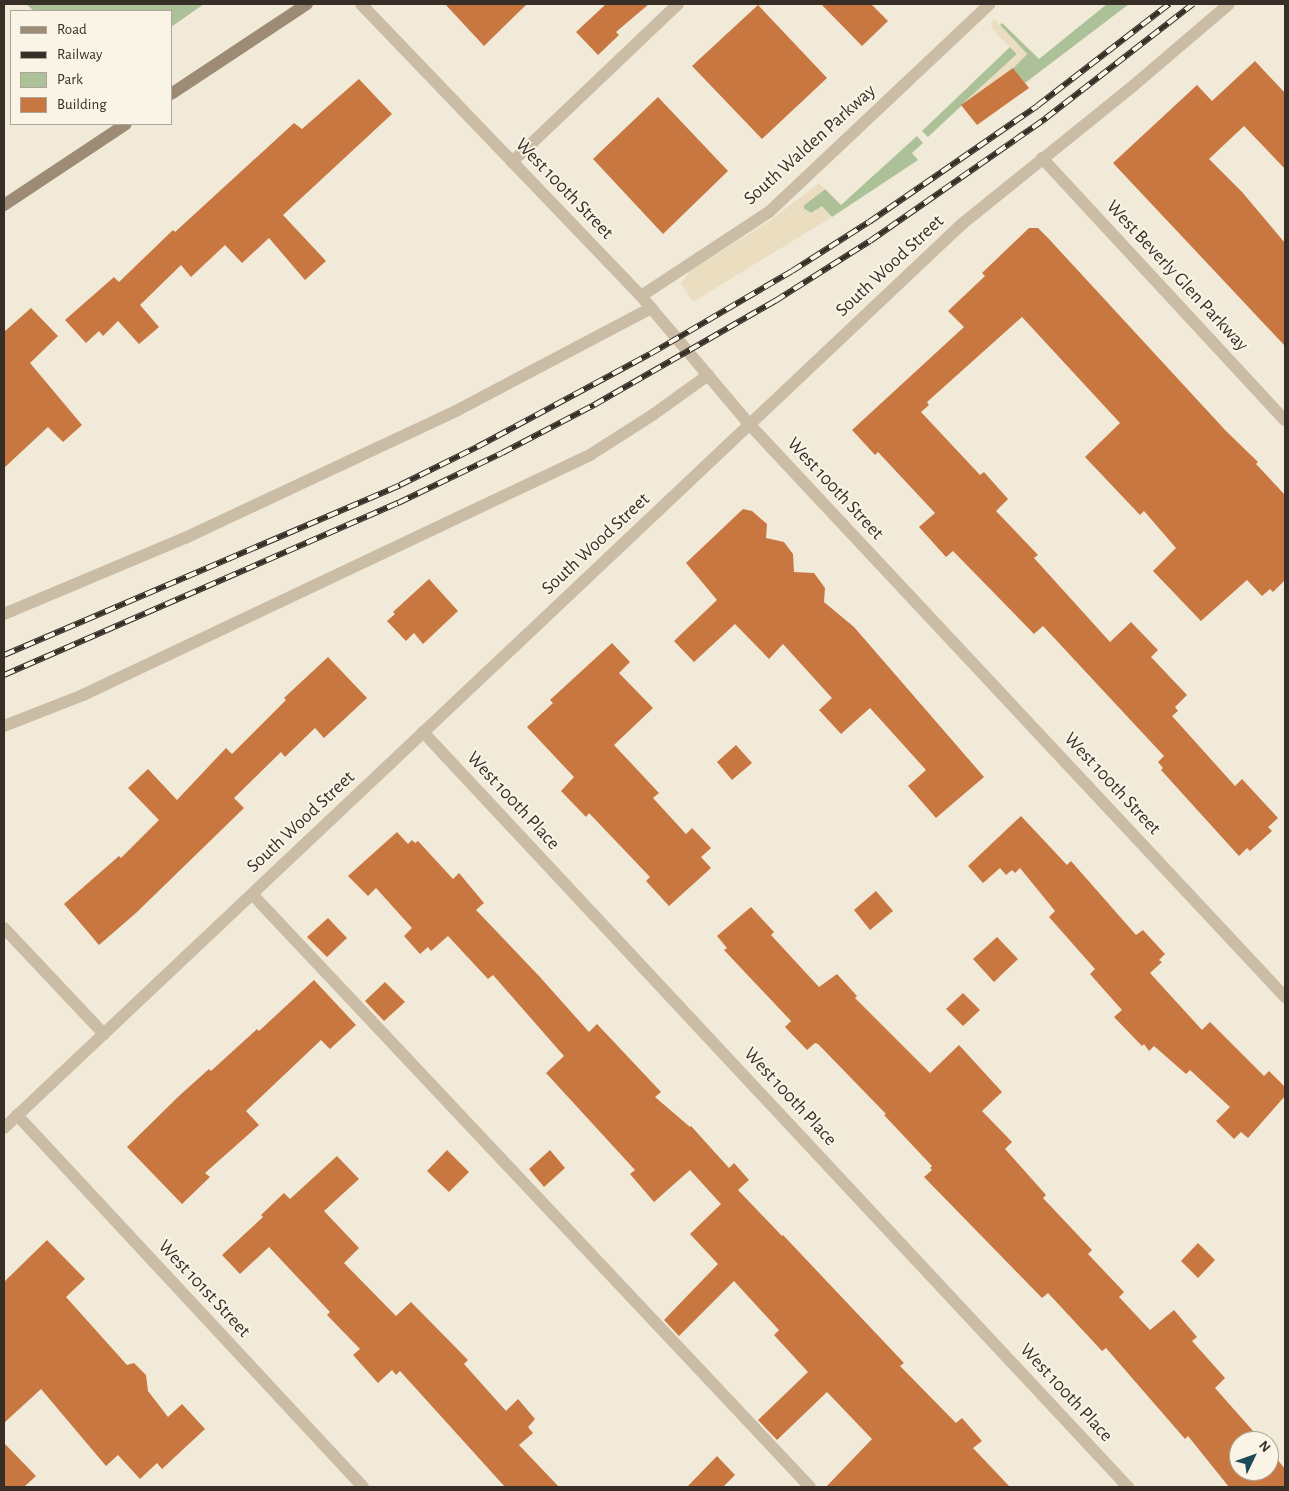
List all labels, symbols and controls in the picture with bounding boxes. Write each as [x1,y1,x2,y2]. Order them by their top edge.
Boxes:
legend [10,10,172,125]
text: Road [57,22,87,37]
text: Railway [57,47,102,62]
text: Park [57,72,83,87]
street label: South Walden Parkway [739,80,881,210]
text: Building [57,97,107,112]
street label: West 100th Street [510,134,618,244]
street label: West Beverly Glen Parkway [1101,196,1253,356]
street label: South Wood Street [831,210,949,322]
street label: West 100th Street [782,433,888,545]
street label: South Wood Street [537,488,655,600]
street label: West 100th Street [1059,728,1165,840]
street label: West 100th Place [462,747,564,855]
street label: South Wood Street [242,766,360,878]
street label: West 100th Place [739,1043,841,1151]
street label: West 101st Street [153,1235,255,1343]
street label: West 100th Place [1015,1339,1117,1447]
north arrow [1229,1431,1279,1481]
text: N [1256,1438,1273,1455]

